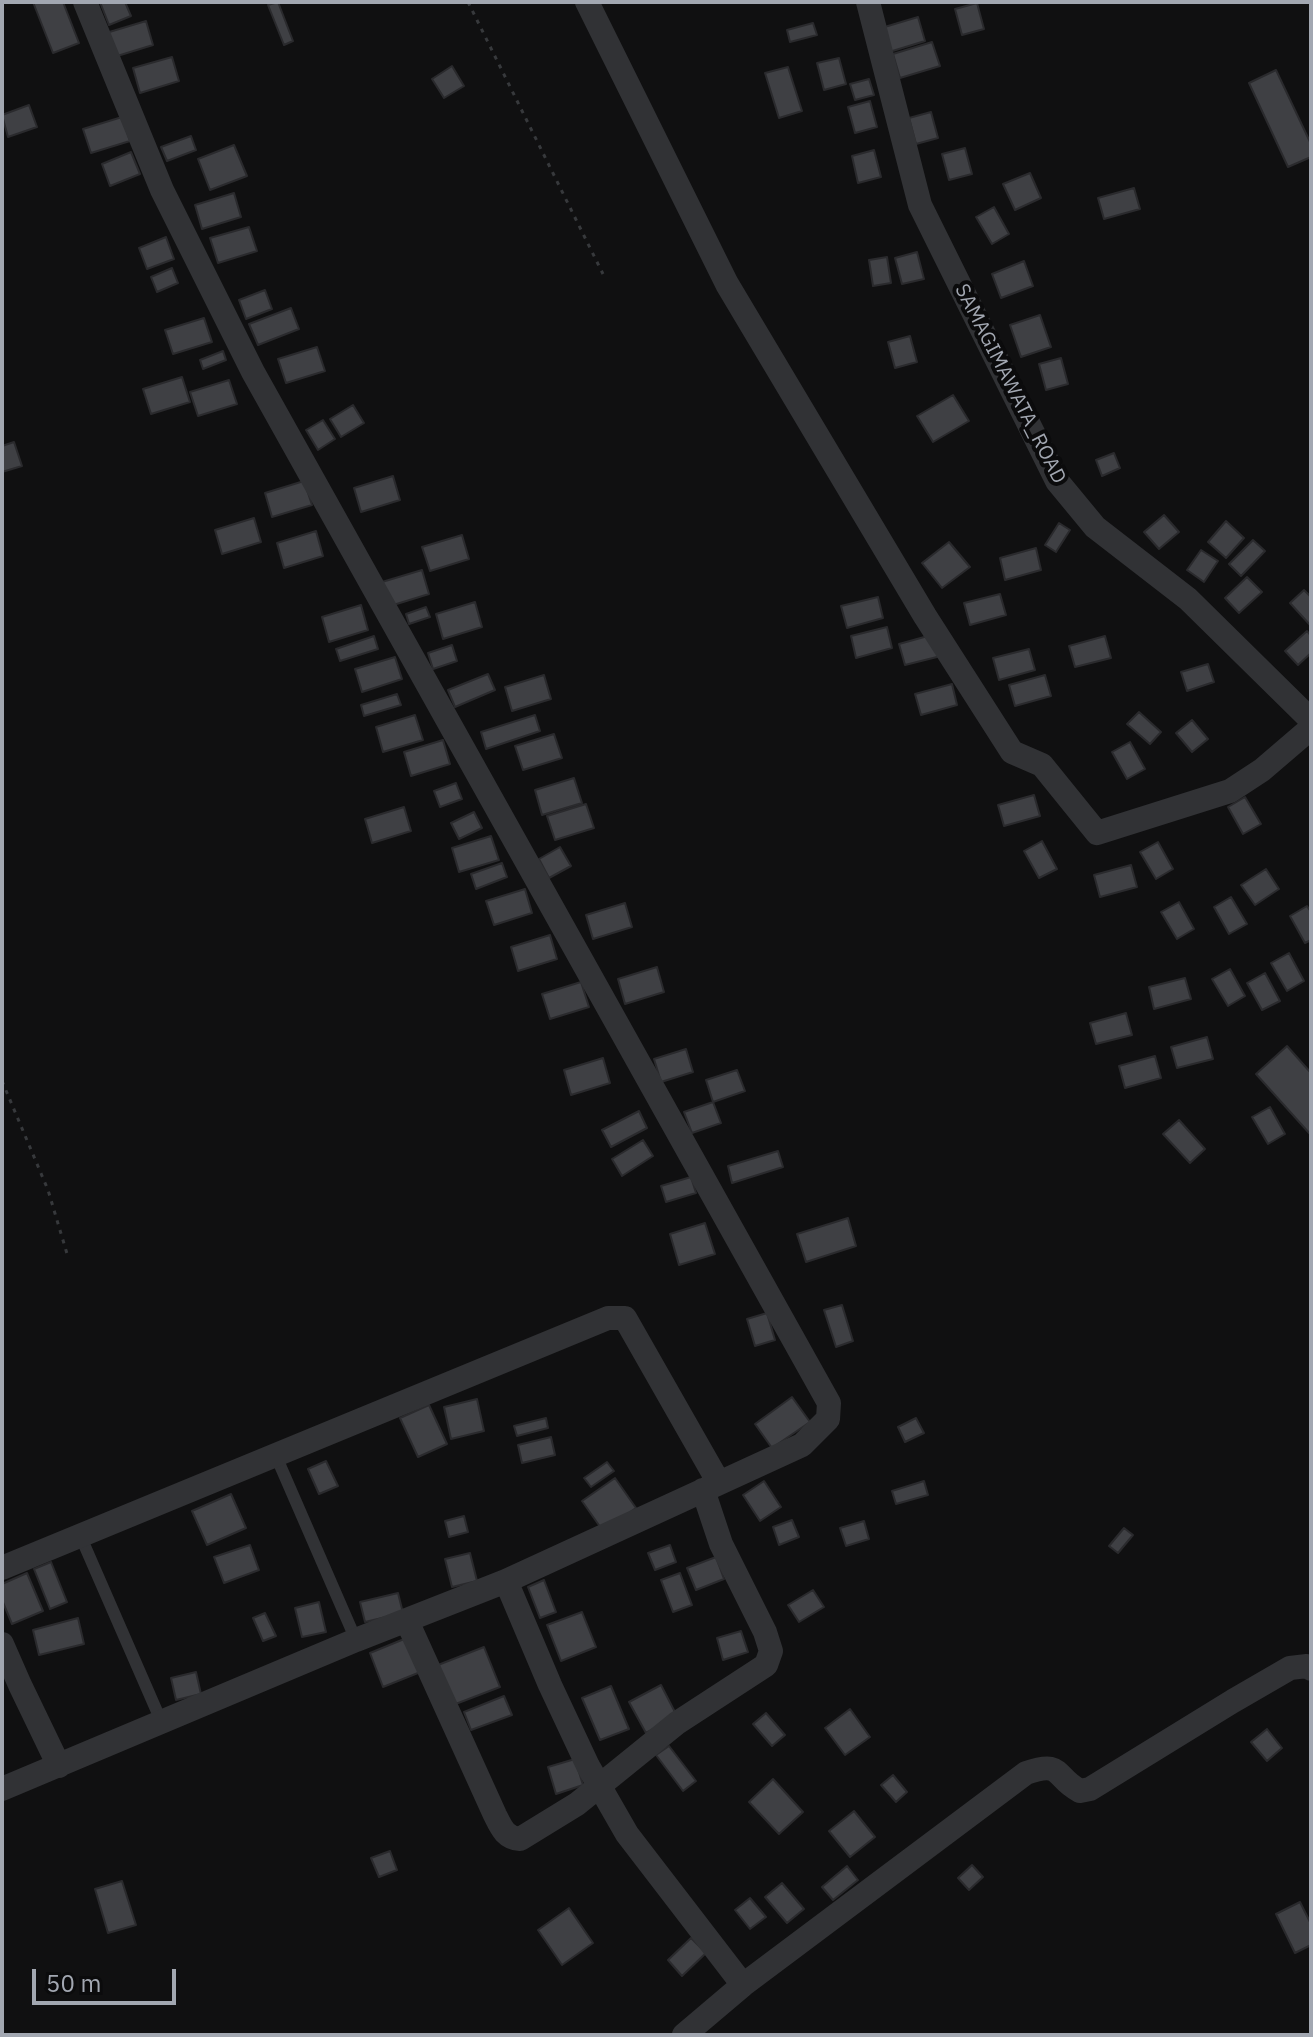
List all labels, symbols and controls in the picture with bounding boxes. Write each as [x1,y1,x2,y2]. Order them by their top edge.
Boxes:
street label: SAMAGIMAWATA_ROAD [949,280,1071,488]
scale bar [36,1953,180,2003]
text: 50 m [46,1967,101,1999]

